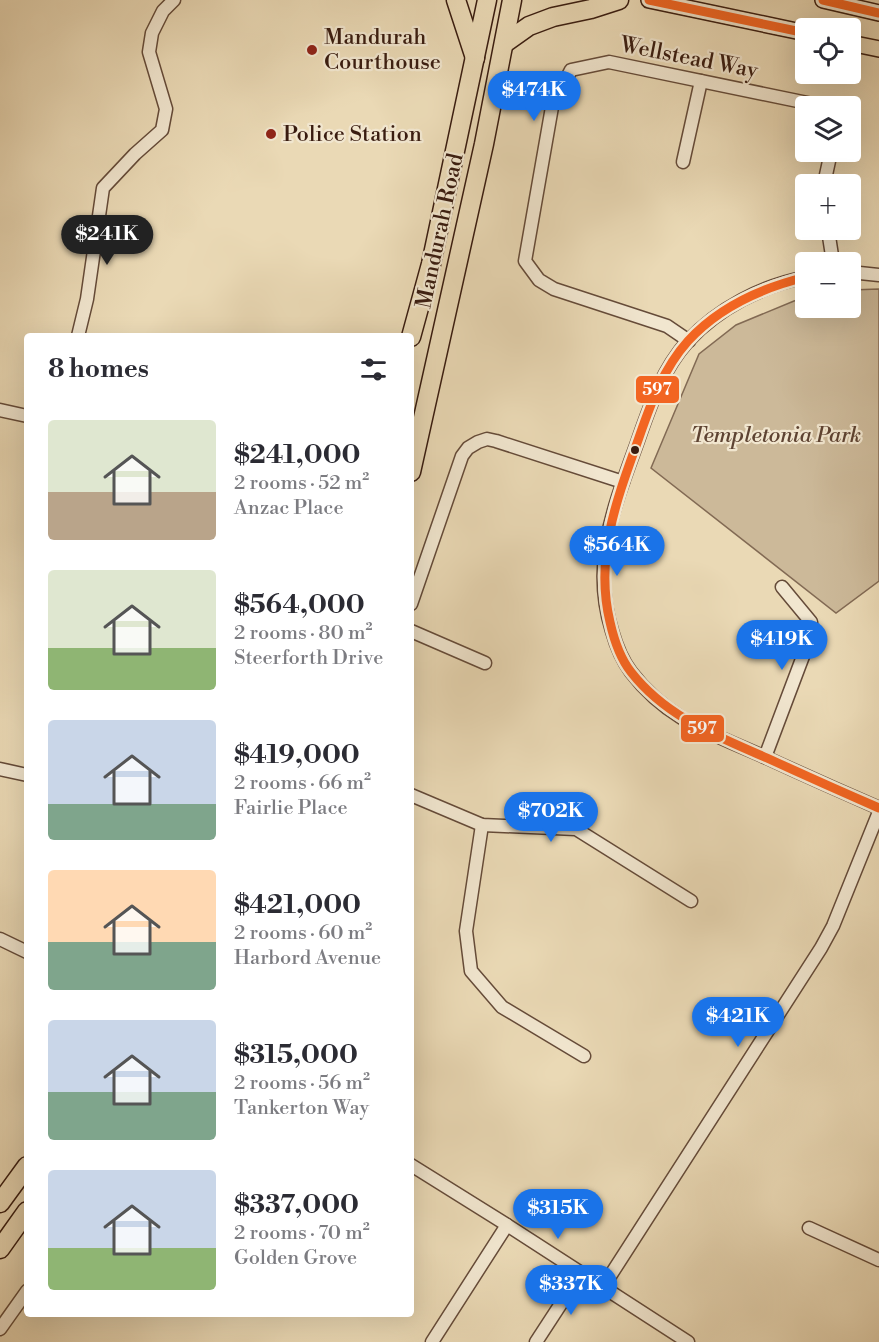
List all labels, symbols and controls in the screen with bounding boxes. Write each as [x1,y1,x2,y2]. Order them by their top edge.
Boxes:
map controls [795,18,861,318]
button: locate [795,18,861,84]
place label: Mandurah Courthouse [324,24,441,76]
street label: Wellstead Way [617,31,760,85]
marker: Mandurah Courthouse [305,43,319,57]
pin: $474K [492,71,576,122]
text: $474K [502,78,566,103]
button: layers [795,96,861,162]
place label: Police Station [283,121,422,148]
marker: Police Station [264,127,278,141]
street label: Mandurah Road [410,150,470,311]
button: + [795,174,861,240]
pin: $241K [65,215,149,266]
text: $241K [75,222,139,247]
button: − [795,252,861,318]
text: 8 homes [48,353,149,385]
icon: filters [357,353,390,386]
line badge: 597 [635,375,680,404]
text: 597 [642,380,672,400]
park label: Templetonia Park [691,422,861,449]
text: $241,000 [234,439,361,471]
icon: home [96,444,168,516]
unlabelled marker [629,444,641,456]
text: 2 rooms · 52 m² [234,471,369,496]
text: Anzac Place [234,496,344,521]
pin: $564K [575,526,659,577]
text: $564K [584,533,650,558]
text: $564,000 [234,589,365,621]
icon: home [96,594,168,666]
pin: $419K [740,620,824,671]
text: 2 rooms · 80 m² [234,621,372,646]
text: $419K [750,627,814,652]
text: Steerforth Drive [234,646,383,671]
line badge: 597 [680,714,725,743]
text: 597 [687,719,717,739]
text: $419,000 [234,739,360,771]
icon: home [96,744,168,816]
text: 2 rooms · 66 m² [234,771,371,796]
pin: $702K [509,792,593,843]
text: Fairlie Place [234,796,348,821]
text: $702K [518,799,584,824]
text: $421,000 [234,889,361,921]
icon: home [96,894,168,966]
text: 2 rooms · 60 m² [234,921,372,946]
text: Harbord Avenue [234,946,381,971]
pin: $421K [696,997,780,1048]
text: $421K [706,1004,770,1029]
text: $315,000 [234,1039,358,1071]
icon: home [96,1044,168,1116]
text: 2 rooms · 56 m² [234,1071,370,1096]
text: Tankerton Way [234,1096,369,1121]
text: $337,000 [234,1189,359,1221]
pin: $315K [516,1189,600,1240]
icon: home [96,1194,168,1266]
text: $315K [527,1196,589,1221]
text: 2 rooms · 70 m² [234,1221,370,1246]
text: Golden Grove [234,1246,357,1271]
pin: $337K [529,1265,613,1316]
text: $337K [539,1272,603,1297]

